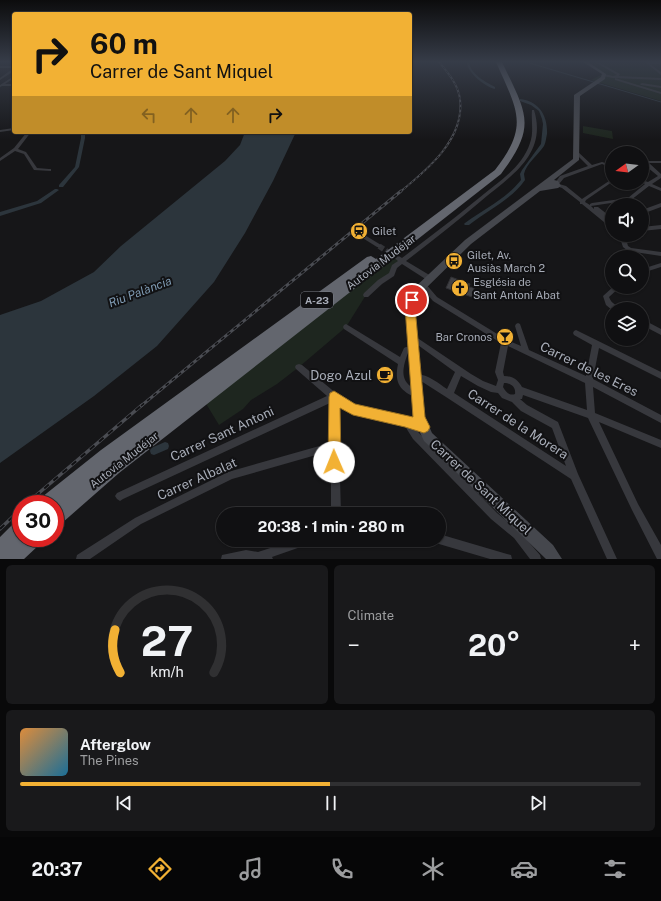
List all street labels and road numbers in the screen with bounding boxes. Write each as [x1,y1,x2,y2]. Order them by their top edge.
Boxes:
street label: Autovía Mudéjar [344,232,418,292]
road number: A-23 [301,292,333,308]
street label: Carrer de les Eres [538,339,640,399]
street label: Carrer de la Morera [465,386,571,462]
street label: Carrer Sant Antoni [168,403,276,465]
street label: Autovía Mudéjar [87,430,161,490]
street label: Carrer de Sant Miquel [427,436,535,538]
street label: Carrer Albalat [155,455,239,503]

